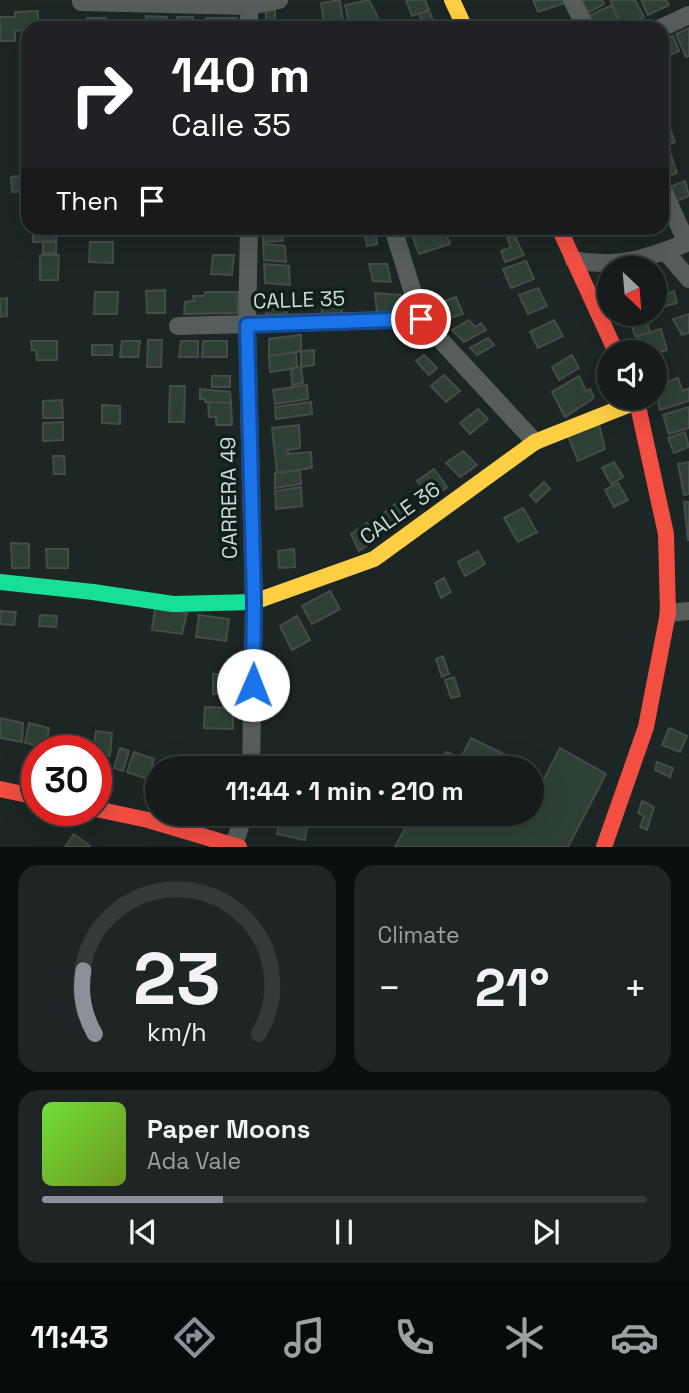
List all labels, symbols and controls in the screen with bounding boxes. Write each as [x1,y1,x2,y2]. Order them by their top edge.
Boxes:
text: 140 m [171,44,310,106]
icon: right [56,49,147,140]
text: Calle 35 [171,105,291,145]
icon: arrive [133,182,171,220]
text: Then [56,184,119,218]
north arrow [597,256,667,326]
map controls [597,256,667,410]
street label: CALLE 35 [253,284,345,315]
pin [391,289,451,349]
icon: arrive [402,300,440,338]
button: sound [597,340,667,410]
street label: CARRERA 49 [214,437,243,559]
street label: CALLE 36 [354,475,445,550]
position arrow [216,648,290,722]
speed limit sign: 30 [21,735,112,826]
text: 11:44 · 1 min · 210 m [225,774,464,808]
text: Climate [378,920,460,950]
text: 23 [133,933,221,1026]
text: 21° [475,955,550,1021]
text: − [378,964,401,1012]
text: + [623,964,647,1012]
text: km/h [147,1016,207,1048]
text: Paper Moons [147,1112,310,1146]
text: Ada Vale [147,1146,241,1176]
icon: previous [124,1213,162,1251]
icon: pause [325,1213,363,1251]
icon: next [527,1213,565,1251]
icon: directions [170,1313,219,1362]
icon: music [280,1313,329,1362]
icon: phone [390,1313,439,1362]
icon: climate [500,1313,549,1362]
icon: car [610,1313,659,1362]
text: 11:43 [30,1317,109,1357]

